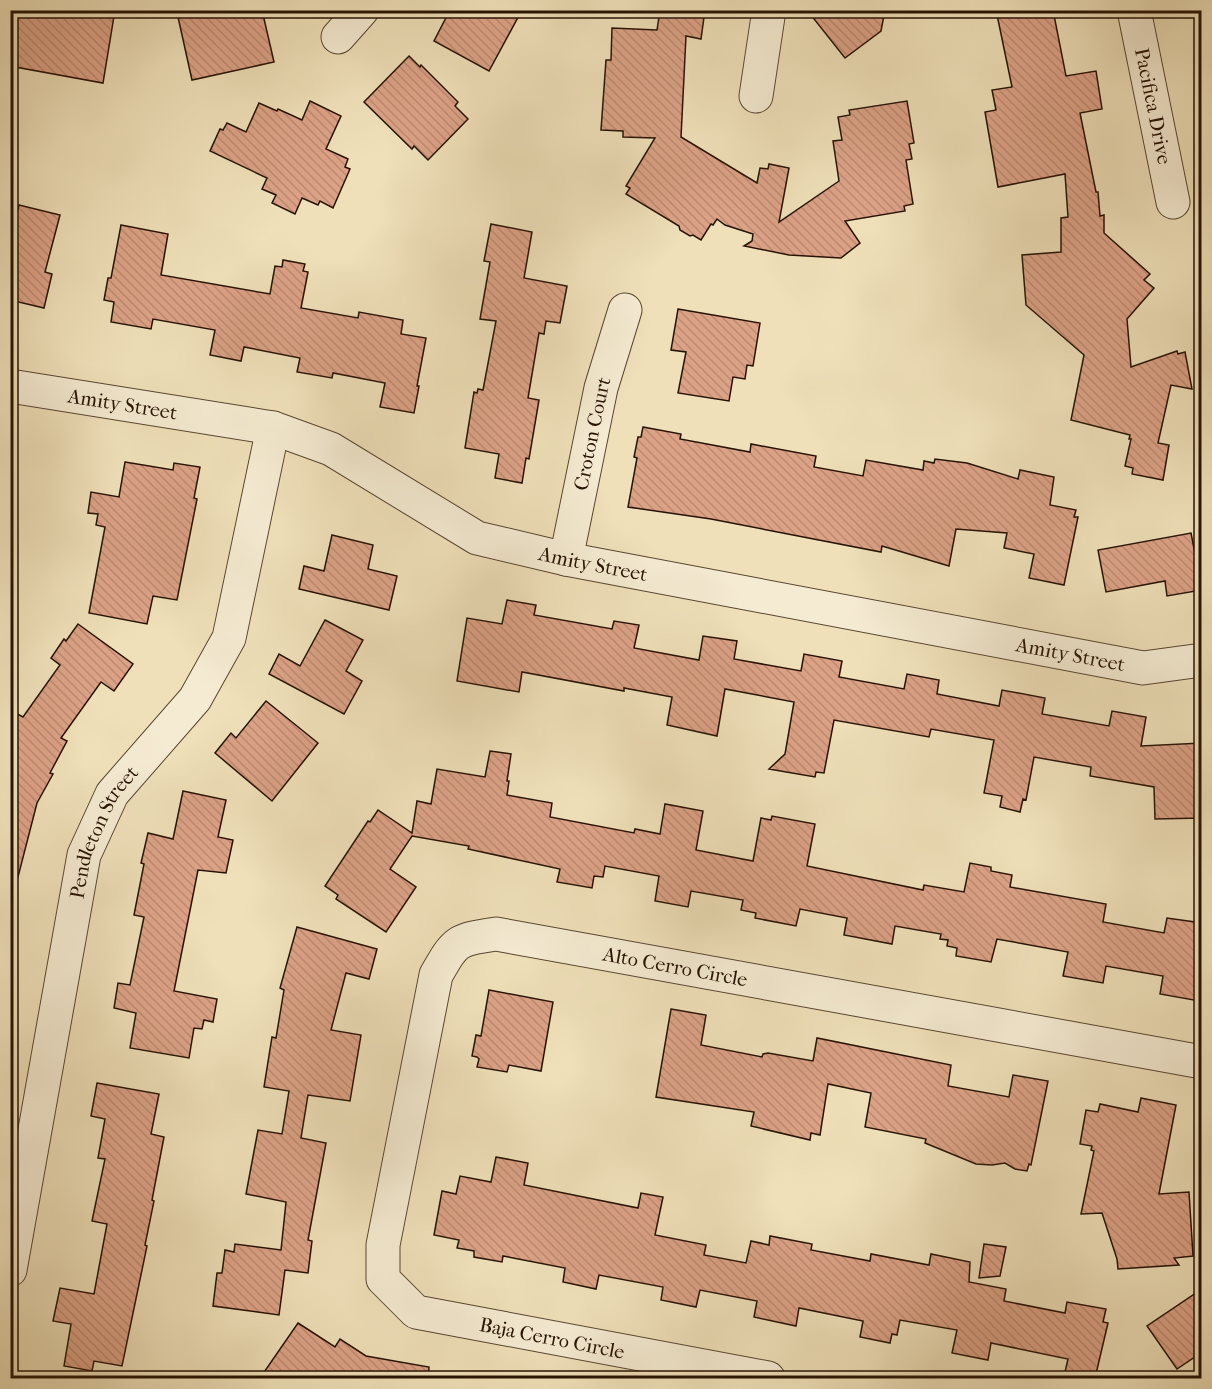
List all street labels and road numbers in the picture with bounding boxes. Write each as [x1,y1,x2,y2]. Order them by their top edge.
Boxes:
street label: Pacifica Drive [1130,46,1176,166]
street label: Croton Court [569,374,616,493]
street label: Amity Street [65,384,179,425]
street label: Amity Street [535,542,649,586]
street label: Amity Street [1013,633,1127,676]
street label: Pendleton Street [65,761,143,901]
street label: Alto Cerro Circle [600,942,749,991]
street label: Baja Cerro Circle [477,1313,626,1364]

